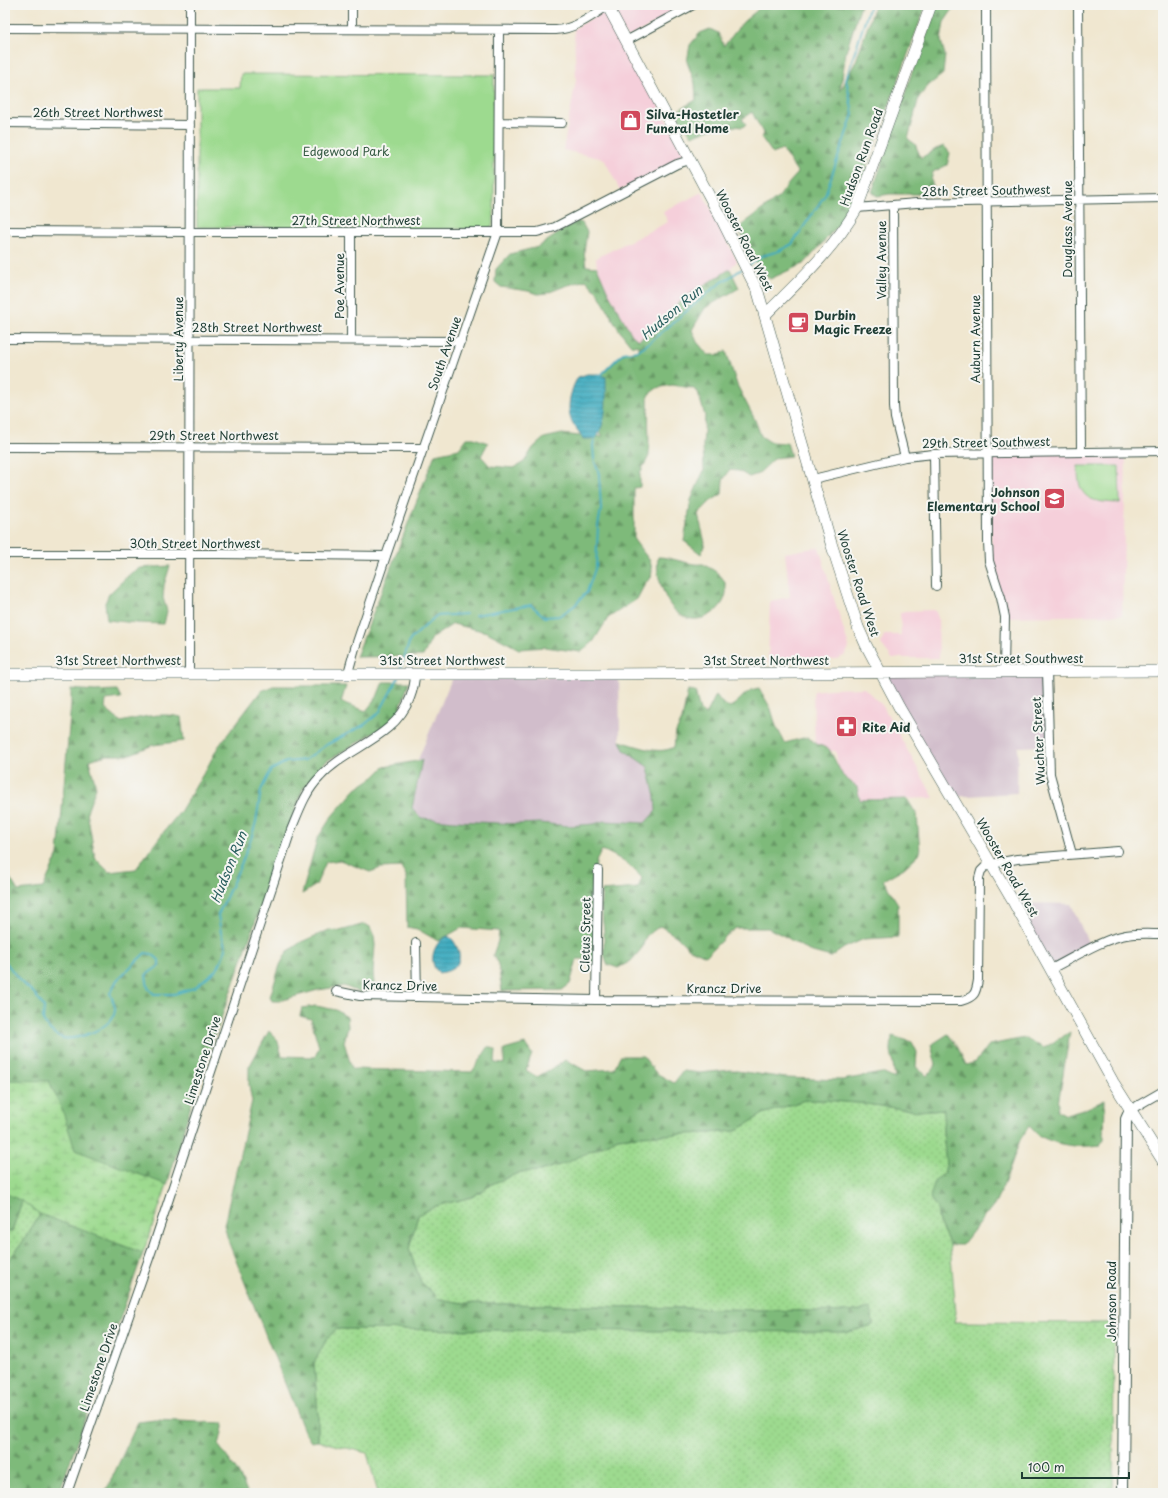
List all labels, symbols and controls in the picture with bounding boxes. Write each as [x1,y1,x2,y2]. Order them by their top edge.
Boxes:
street label: 26th Street Northwest [33,103,163,121]
place label: Silva-Hostetler Funeral Home [646,105,740,137]
street label: Hudson Run Road [835,106,887,208]
shop icon: Silva-Hostetler Funeral Home [617,108,643,134]
park label: Edgewood Park [303,142,389,160]
street label: 28th Street Southwest [921,180,1051,200]
street label: Douglass Avenue [1058,180,1076,278]
street label: Wooster Road West [712,186,778,294]
street label: 27th Street Northwest [291,211,421,229]
street label: Valley Avenue [872,220,890,300]
street label: Poe Avenue [330,253,348,319]
water label: Hudson Run [636,280,707,344]
street label: Auburn Avenue [966,294,984,383]
street label: Liberty Avenue [169,296,187,381]
place label: Durbin Magic Freeze [814,306,892,338]
cafe icon: Durbin Magic Freeze [786,309,812,335]
street label: South Avenue [423,313,465,393]
street label: 28th Street Northwest [192,318,322,336]
street label: 29th Street Northwest [149,426,279,444]
street label: 29th Street Southwest [922,432,1051,452]
place label: Johnson Elementary School [927,483,1040,515]
school or university icon: Johnson Elementary School [1042,486,1068,512]
street label: Wooster Road West [833,527,885,639]
street label: 30th Street Northwest [129,534,261,552]
street label: 31st Street Southwest [959,649,1084,667]
street label: 31st Street Northwest [55,651,181,669]
street label: 31st Street Northwest [379,651,505,669]
street label: 31st Street Northwest [703,651,829,669]
street label: Wuchter Street [1027,696,1049,786]
pharmacy icon: Rite Aid [834,714,860,740]
place label: Rite Aid [862,718,910,736]
street label: Wooster Road West [972,814,1044,920]
water label: Hudson Run [205,827,251,906]
street label: Cletus Street [575,897,595,973]
street label: Krancz Drive [362,975,438,995]
street label: Krancz Drive [687,979,762,997]
street label: Limestone Drive [179,1013,225,1107]
street label: Johnson Road [1102,1261,1120,1341]
street label: Limestone Drive [74,1320,122,1414]
scale bar [1022,1454,1129,1480]
text: 100 m [1028,1458,1065,1476]

